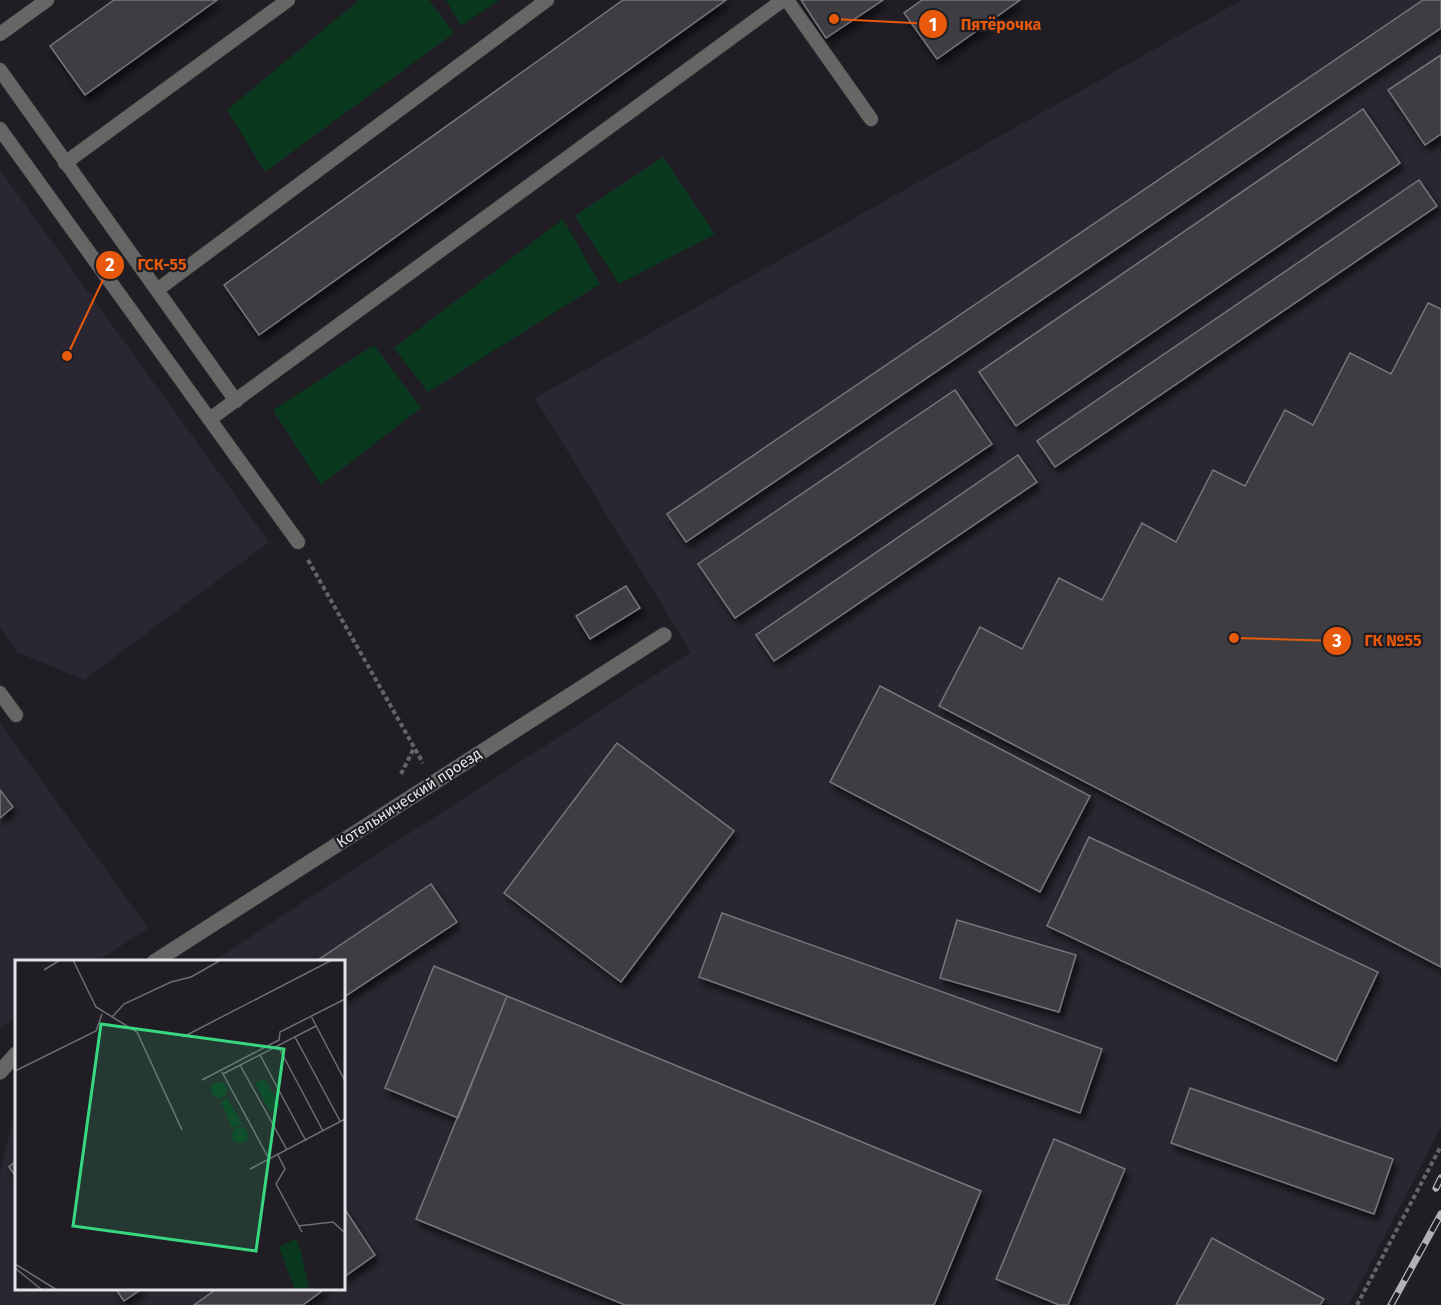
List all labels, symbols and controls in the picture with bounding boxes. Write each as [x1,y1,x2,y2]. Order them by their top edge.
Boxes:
callout: Пятёрочка [918,7,1053,41]
text: 1 [929,14,937,36]
text: Пятёрочка [961,15,1041,34]
callout: ГСК-55 [95,248,199,282]
text: 2 [105,254,115,276]
text: ГСК-55 [137,255,187,274]
callout: ГК №55 [1322,624,1433,658]
text: 3 [1331,630,1342,652]
text: ГК №55 [1364,631,1422,650]
street label: Котельнический проезд [333,744,485,852]
inset map [15,960,345,1290]

